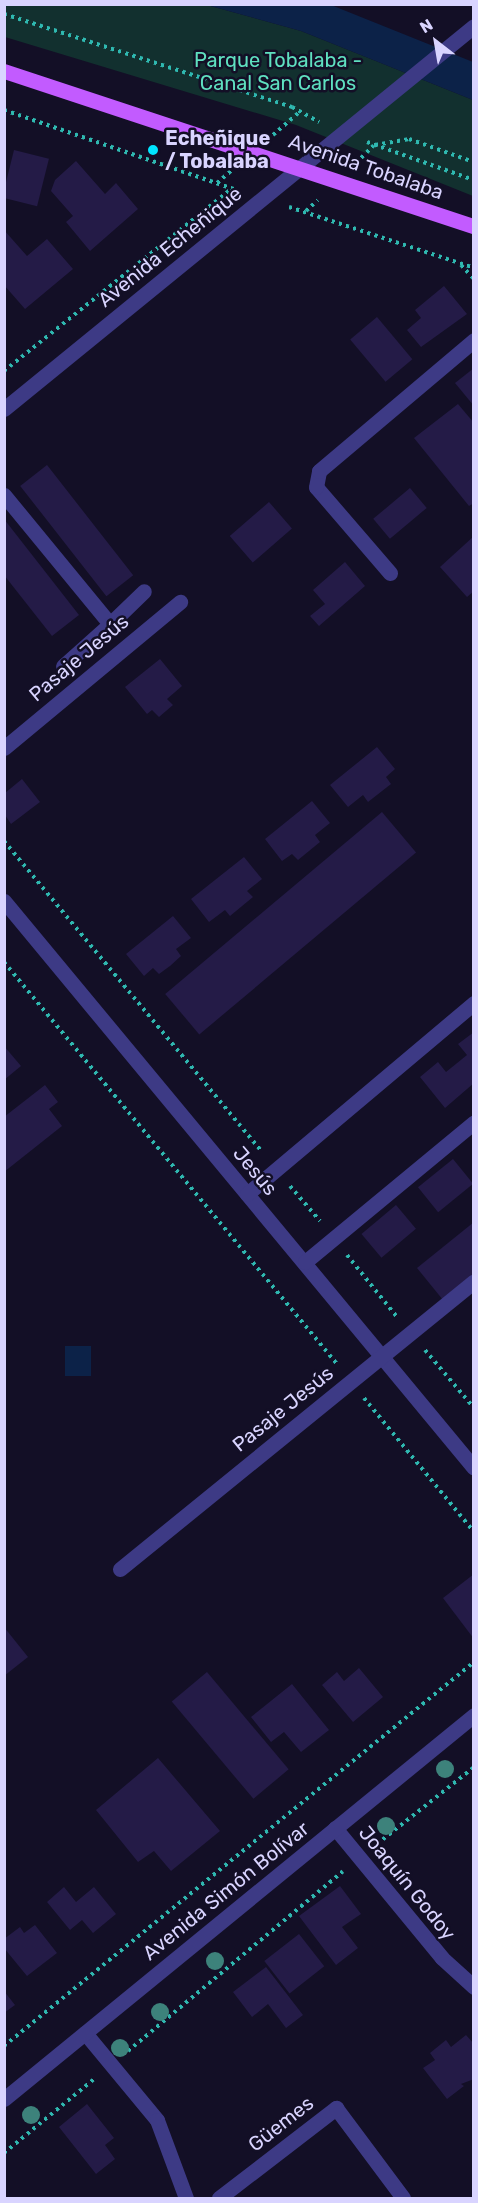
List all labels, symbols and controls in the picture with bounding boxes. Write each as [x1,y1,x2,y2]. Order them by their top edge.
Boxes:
north arrow [406,12,466,72]
text: N [417,15,436,37]
park label: Parque Tobalaba - Canal San Carlos [194,48,362,95]
place label: Echeñique / Tobalaba [165,126,270,173]
street label: Avenida Tobalaba [285,129,447,205]
marker: Echeñique / Tobalaba [146,143,160,157]
street label: Avenida Echeñique [93,182,247,312]
street label: Pasaje Jesús [24,609,134,707]
street label: Jesús [228,1142,282,1200]
street label: Pasaje Jesús [228,1361,338,1457]
street label: Avenida Simón Bolívar [138,1817,314,1965]
street label: Joaquín Godoy [354,1821,460,1945]
street label: Güemes [244,2091,318,2157]

